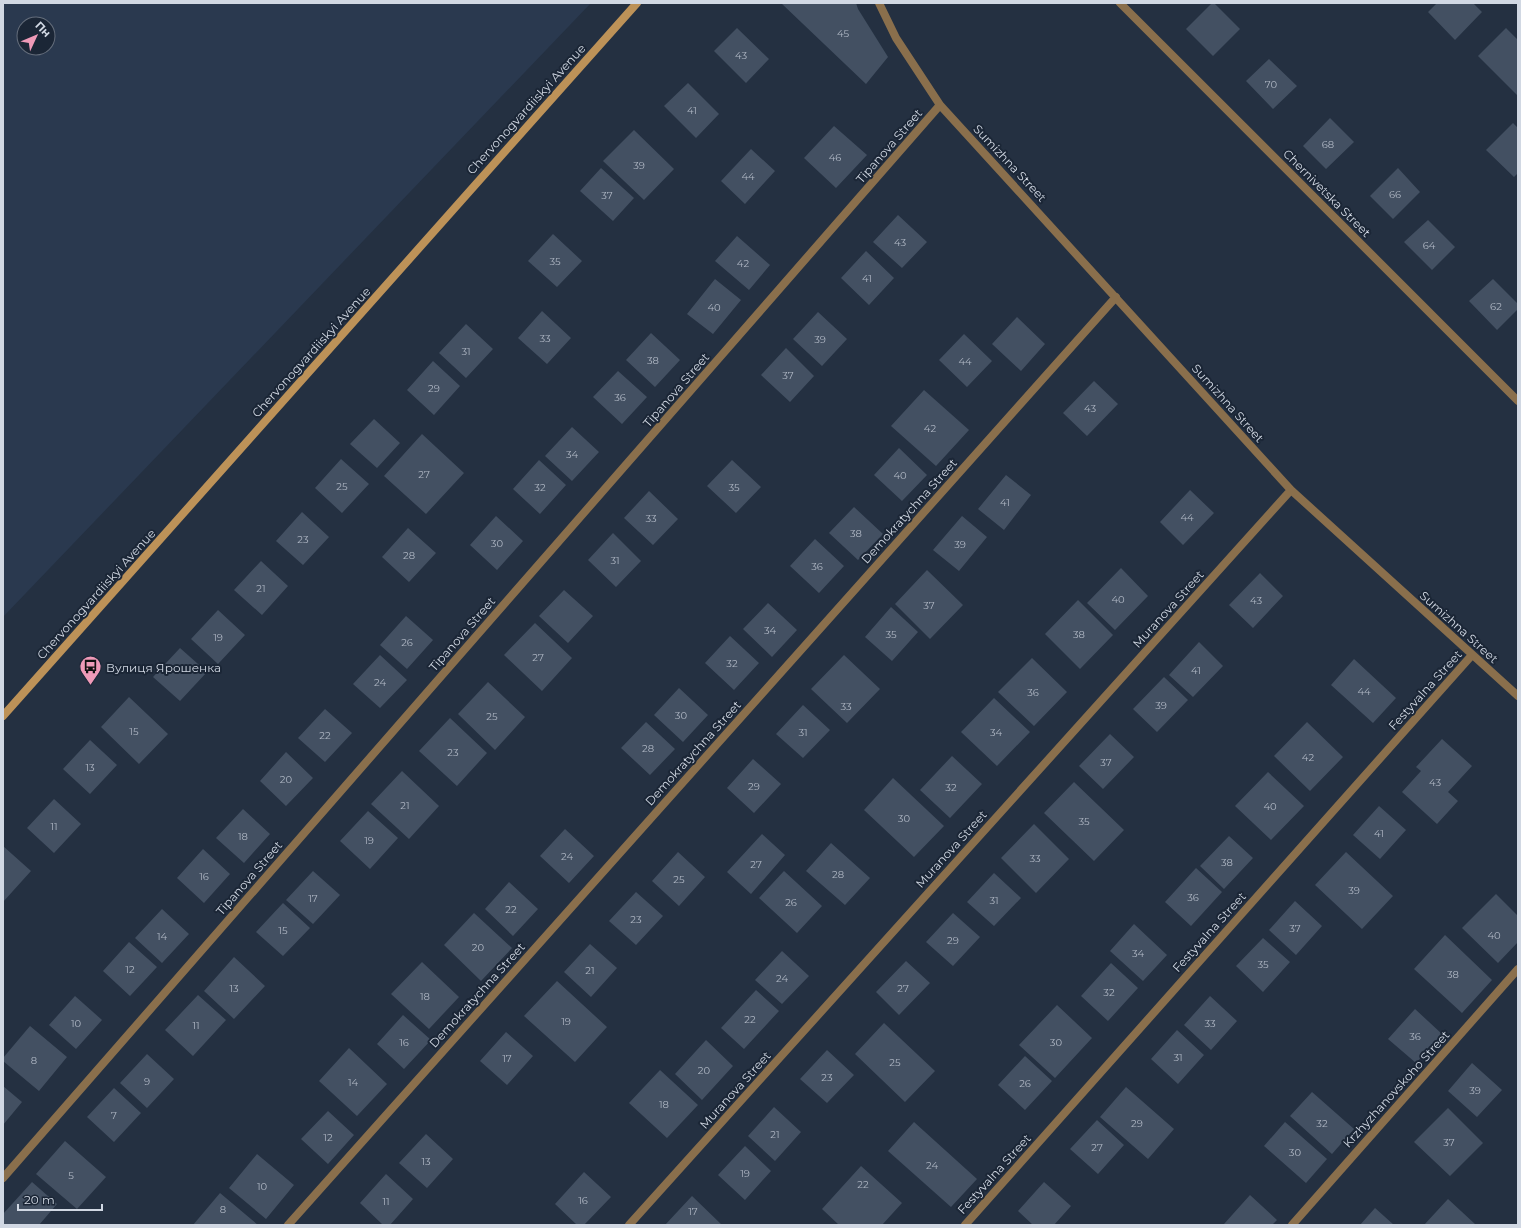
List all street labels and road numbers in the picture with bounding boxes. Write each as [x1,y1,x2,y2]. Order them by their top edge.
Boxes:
street label: Chervonogvardiiskyi Avenue [464,41,588,177]
street label: Tipanova Street [853,106,925,186]
street label: Sumizhna Street [970,121,1050,205]
street label: Chernivetska Street [1280,146,1374,240]
street label: Chervonogvardiiskyi Avenue [249,284,373,420]
street label: Tipanova Street [640,350,712,430]
street label: Sumizhna Street [1189,361,1267,445]
street label: Demokratychna Street [858,455,960,567]
street label: Chervonogvardiiskyi Avenue [34,526,158,662]
street label: Muranova Street [1129,567,1207,651]
street label: Sumizhna Street [1417,588,1501,666]
street label: Tipanova Street [426,594,498,674]
street label: Festyvalna Street [1385,647,1465,733]
street label: Demokratychna Street [642,697,744,809]
street label: Muranova Street [912,807,990,891]
street label: Tipanova Street [213,838,285,918]
street label: Festyvalna Street [1169,889,1249,975]
street label: Demokratychna Street [426,939,528,1051]
street label: Krzhyzhanovskoho Street [1340,1027,1453,1151]
street label: Muranova Street [696,1048,774,1132]
street label: Festyvalna Street [954,1131,1034,1217]

